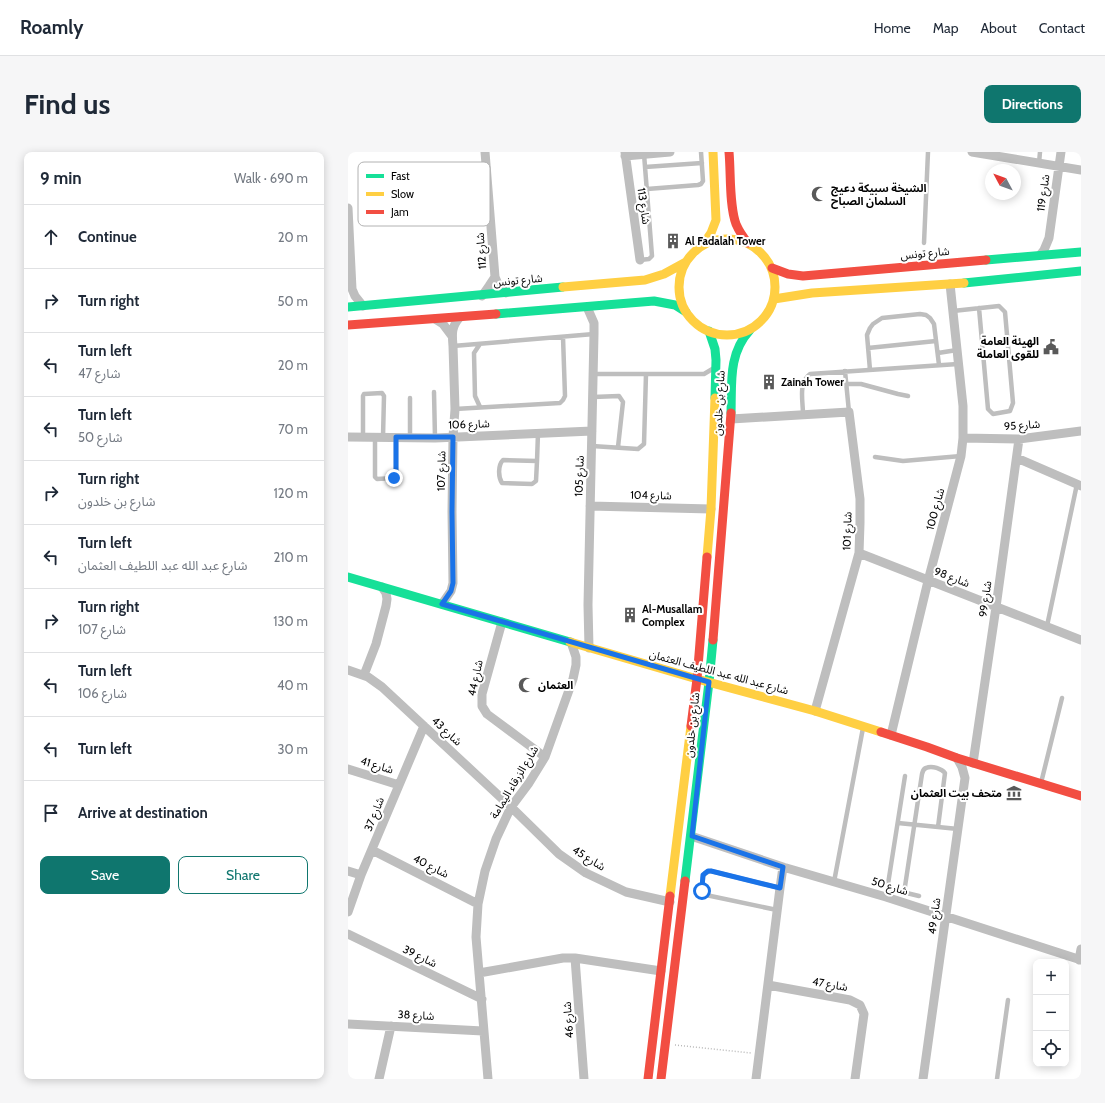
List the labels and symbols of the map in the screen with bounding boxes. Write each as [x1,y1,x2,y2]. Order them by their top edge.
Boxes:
legend [358,162,490,226]
north arrow [985,164,1021,200]
text: Fast [391,169,410,183]
street label: شارع 119 [1033,173,1054,213]
place label: الشيخة سبيكة دعيج السلمان الصباح [831,181,927,209]
mosque icon: الشيخة سبيكة دعيج السلمان الصباح [810,185,828,203]
text: Slow [391,187,414,201]
street label: شارع 113 [633,187,654,226]
text: Jam [390,205,409,219]
street label: شارع 112 [473,232,490,270]
building icon: Al Fadalah Tower [664,232,682,250]
place label: Al Fadalah Tower [685,234,766,248]
street label: شارع تونس [900,244,951,263]
street label: شارع تونس [493,271,544,290]
place label: الهيئة العامة للقوى العاملة [977,334,1039,361]
public building icon: الهيئة العامة للقوى العاملة [1042,338,1060,356]
street label: شارع بن خلدون [710,370,729,436]
building icon: Zainah Tower [760,373,778,391]
place label: Zainah Tower [781,375,844,389]
street label: شارع 106 [448,416,490,433]
street label: شارع 95 [1003,417,1041,434]
street label: شارع 107 [434,450,449,491]
street label: شارع 105 [571,455,588,497]
route end [385,469,403,487]
street label: شارع 100 [923,486,948,532]
street label: شارع 104 [630,488,672,503]
street label: شارع 101 [839,511,856,551]
street label: شارع 98 [932,564,972,591]
street label: شارع 99 [976,580,996,618]
place label: Al-Musallam Complex [642,602,702,629]
building icon: Al-Musallam Complex [621,606,639,624]
street label: شارع عبد الله عبد اللطيف العثمان [648,647,790,698]
street label: شارع 44 [464,658,487,698]
mosque icon: العثمان [517,676,535,694]
place label: العثمان [538,678,573,692]
street label: شارع بن خلدون [682,691,703,758]
street label: شارع 43 [428,714,465,749]
street label: شارع الزرقاء اليمامة [487,743,542,822]
street label: شارع 41 [358,753,396,778]
museum icon: متحف بيت العثمان [1005,784,1023,802]
place label: متحف بيت العثمان [911,786,1002,800]
street label: شارع 37 [361,795,388,833]
street label: شارع 45 [569,842,608,875]
street label: شارع 40 [410,851,451,882]
street label: شارع 50 [870,874,910,899]
route start [693,882,711,900]
street label: شارع 49 [925,897,945,935]
street label: شارع 39 [400,942,440,971]
street label: شارع 47 [811,974,849,995]
street label: شارع 46 [560,1001,577,1039]
street label: شارع 38 [397,1007,435,1024]

